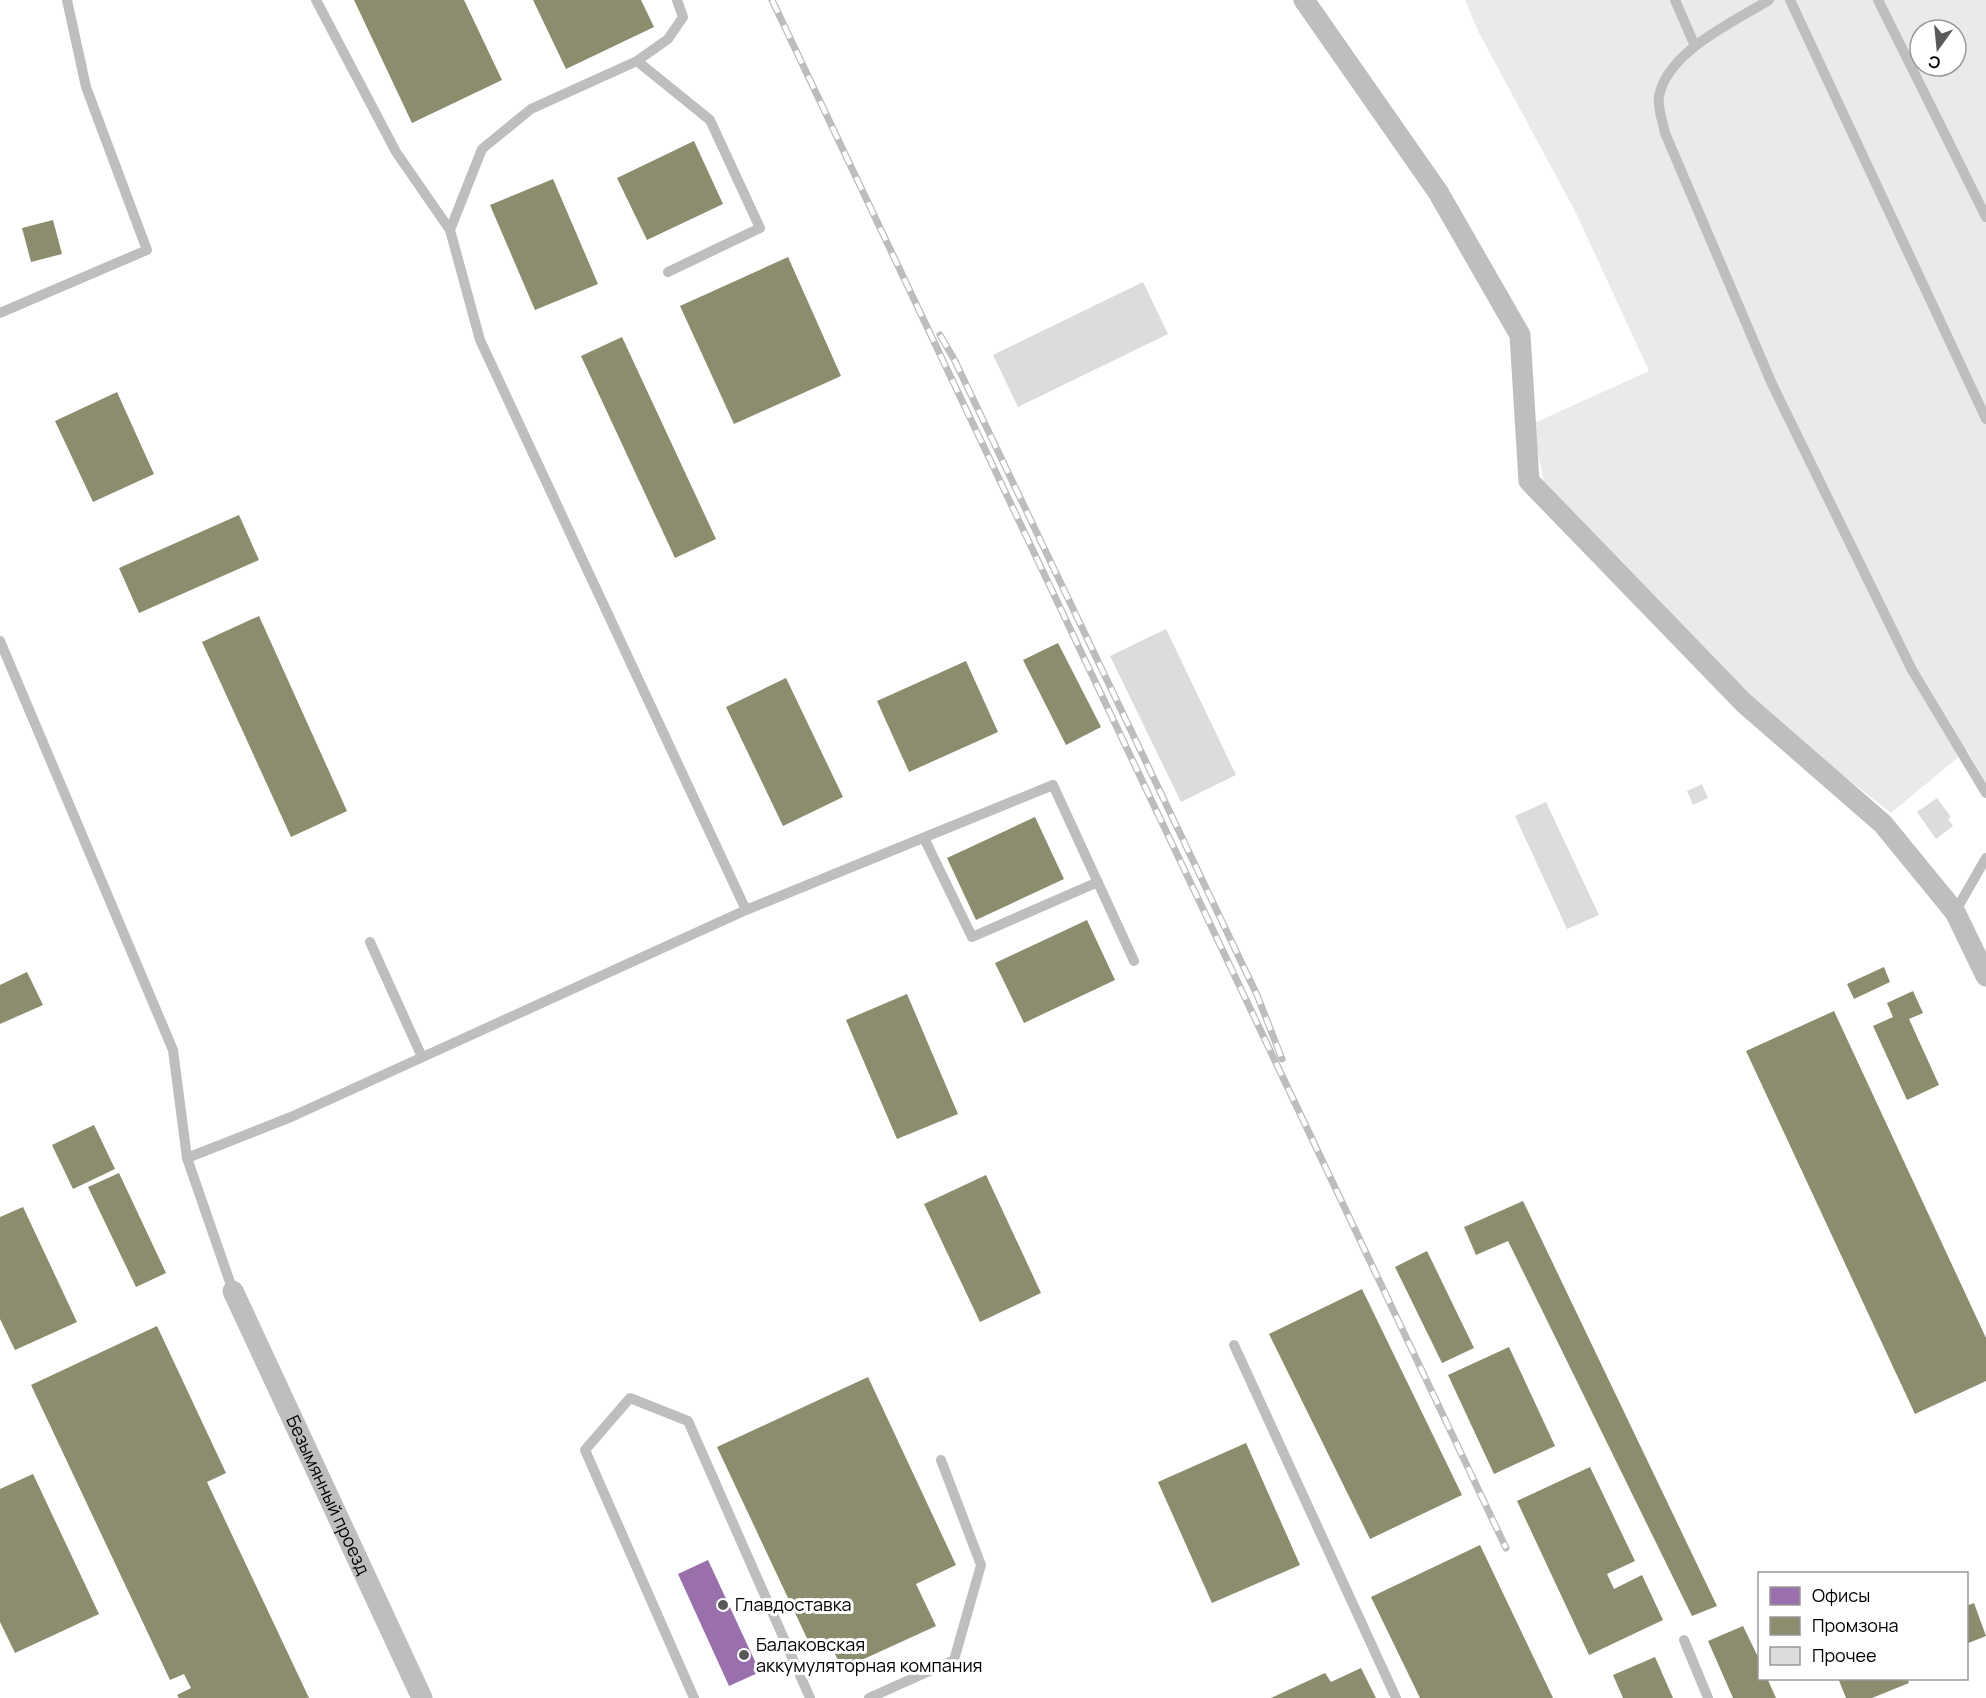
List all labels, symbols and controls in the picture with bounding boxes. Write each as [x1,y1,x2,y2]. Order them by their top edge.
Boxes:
north arrow [1908,18,1968,78]
text: С [1925,50,1943,75]
street label: Безымянный проезд [281,1411,376,1579]
legend [1758,1572,1968,1680]
text: Офисы [1812,1583,1870,1607]
place label: Главдоставка [735,1592,852,1616]
marker: Главдоставка [716,1598,730,1612]
text: Промзона [1812,1613,1899,1637]
place label: Балаковская аккумуляторная компания [756,1632,983,1677]
text: Прочее [1812,1643,1877,1667]
marker: Балаковская аккумуляторная компания [737,1648,751,1662]

